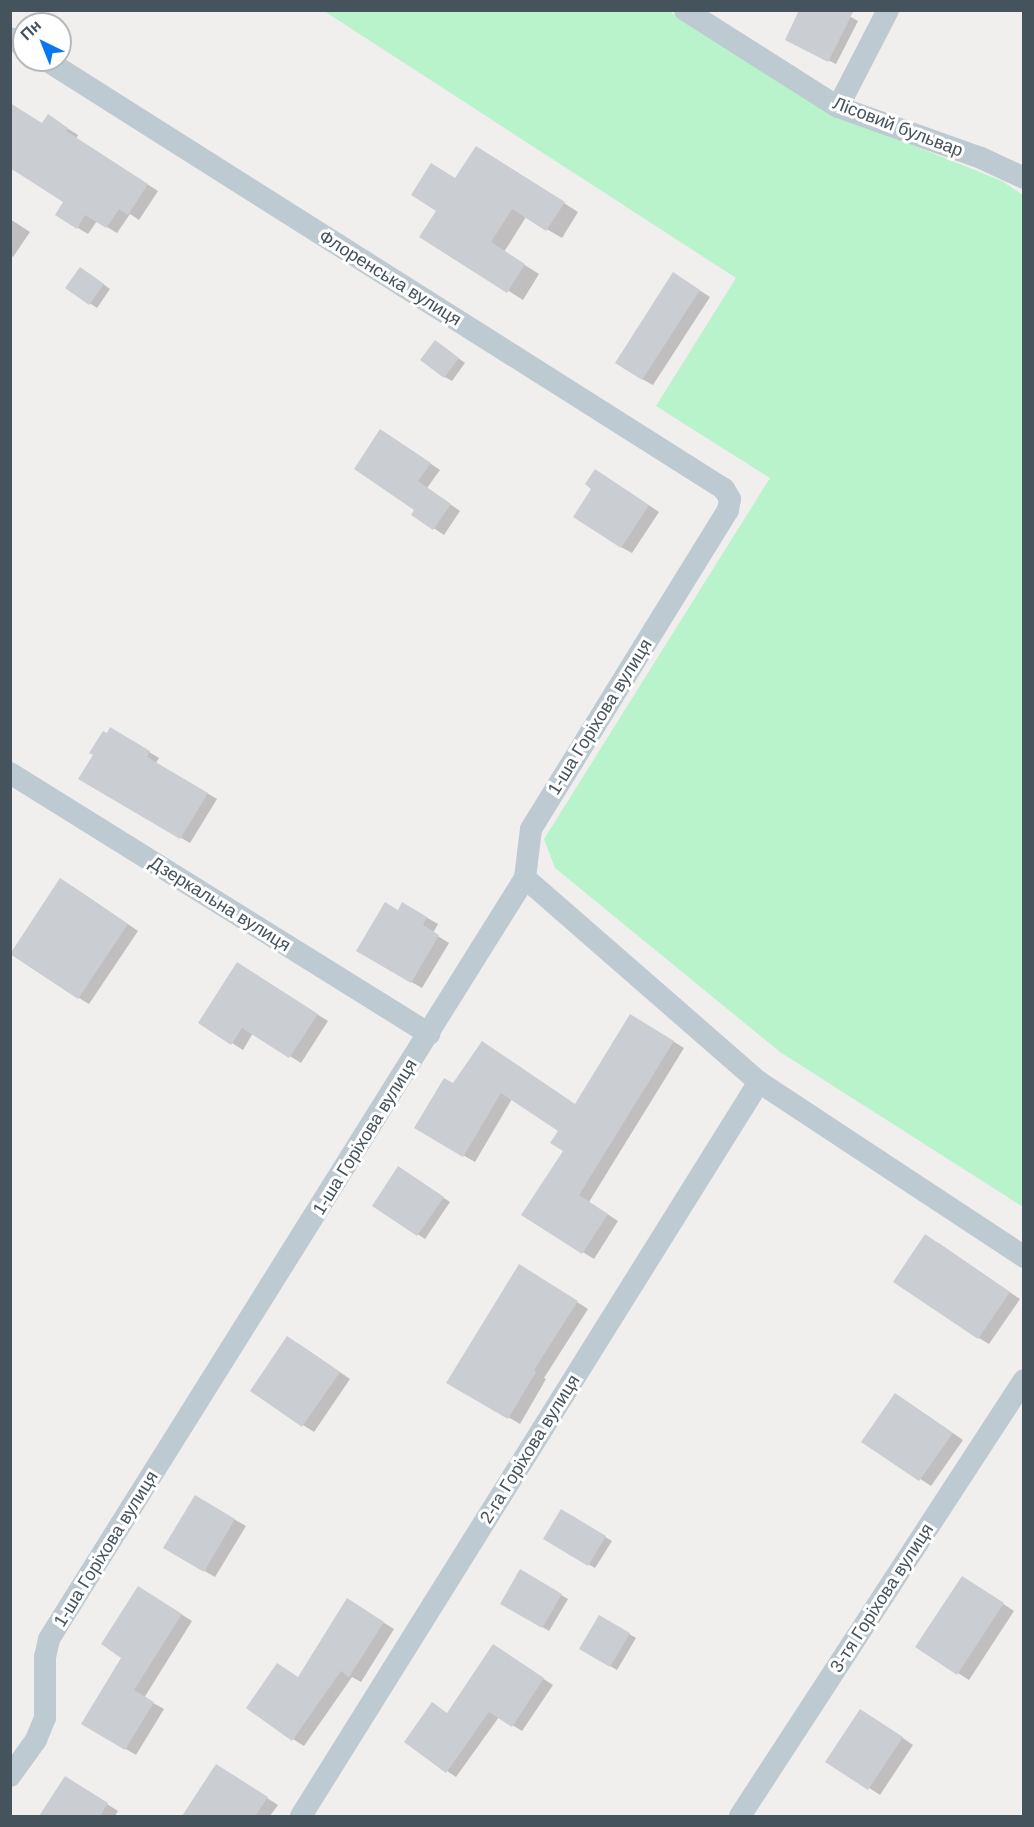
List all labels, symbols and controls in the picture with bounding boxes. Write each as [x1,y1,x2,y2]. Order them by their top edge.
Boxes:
north arrow [12,12,72,72]
text: Пн [17,17,44,43]
street label: Лісовий бульвар [830,92,966,162]
street label: Флоренська вулиця [315,225,465,331]
street label: 1-ша Горіхова вулиця [543,635,657,799]
street label: Дзеркальна вулиця [145,852,295,956]
street label: 1-ша Горіхова вулиця [308,1055,422,1219]
street label: 2-га Горіхова вулиця [475,1371,585,1527]
street label: 1-ша Горіхова вулиця [49,1467,163,1631]
street label: 3-тя Горіхова вулиця [826,1520,938,1676]

